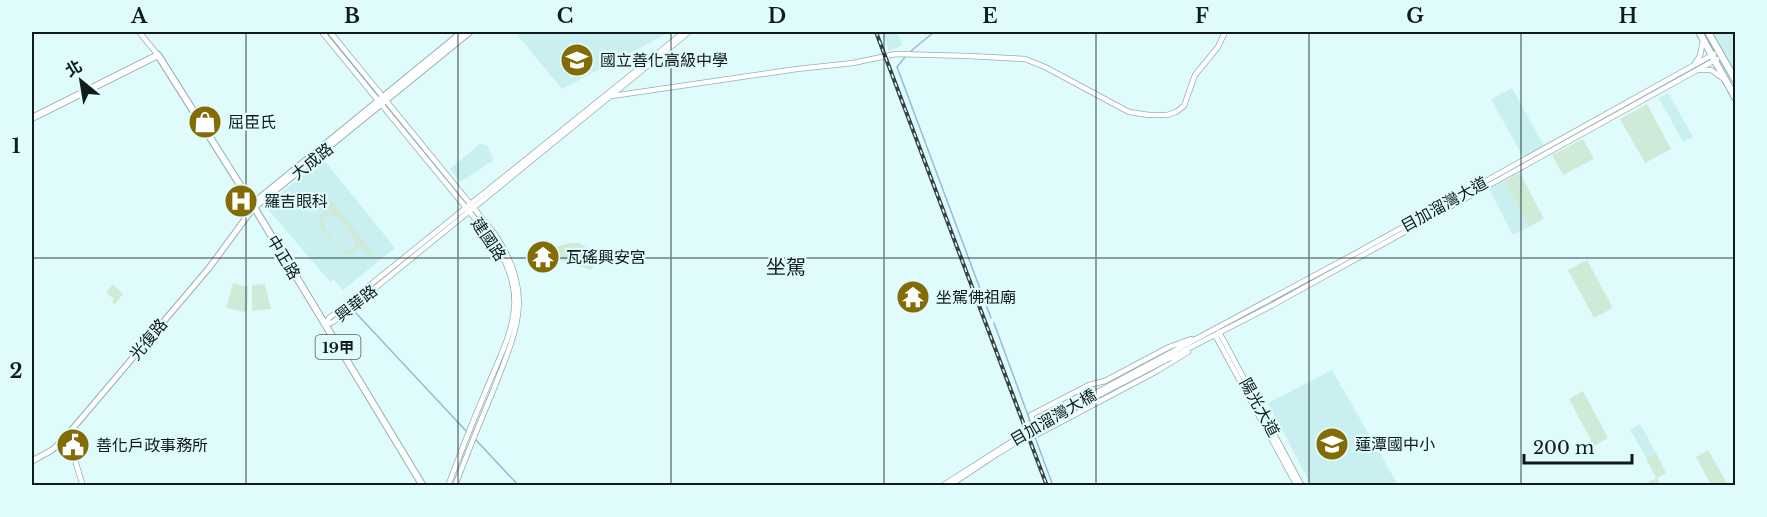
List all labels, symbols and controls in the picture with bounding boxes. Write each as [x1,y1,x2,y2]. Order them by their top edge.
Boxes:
text: A [130,4,148,28]
text: B [344,4,360,28]
text: C [557,4,573,28]
text: D [768,4,786,28]
text: E [982,4,998,28]
text: F [1195,4,1209,28]
text: G [1406,4,1424,28]
text: H [1619,4,1638,28]
school or university icon: 國立善化高級中學 [559,42,595,78]
place label: 國立善化高級中學 [600,50,728,70]
north arrow [51,51,111,111]
text: 北 [62,55,85,81]
shop icon: 屈臣氏 [187,104,223,140]
place label: 屈臣氏 [228,112,276,132]
text: 1 [12,134,21,158]
street label: 大成路 [287,138,337,184]
street label: 目加溜灣大道 [1397,172,1491,236]
hospital icon: 羅吉眼科 [223,183,259,219]
place label: 羅吉眼科 [264,191,328,211]
street label: 建國路 [467,214,511,264]
street label: 中正路 [263,231,305,283]
temple icon: 瓦磘興安宮 [525,239,561,275]
place label: 瓦磘興安宮 [566,247,646,267]
district label: 坐駕 [766,255,806,279]
temple icon: 坐駕佛祖廟 [895,279,931,315]
street label: 興華路 [331,280,381,326]
place label: 坐駕佛祖廟 [936,287,1016,307]
street label: 光復路 [125,314,171,364]
road number: 19甲 [316,335,360,359]
text: 2 [9,359,23,383]
street label: 陽光大道 [1236,374,1284,440]
street label: 目加溜灣大橋 [1006,384,1100,450]
school or university icon: 蓮潭國中小 [1314,426,1350,462]
public building icon: 善化戶政事務所 [55,427,91,463]
scale bar [1524,427,1632,465]
place label: 蓮潭國中小 [1355,434,1435,454]
place label: 善化戶政事務所 [96,435,208,455]
text: 200 m [1533,437,1594,459]

